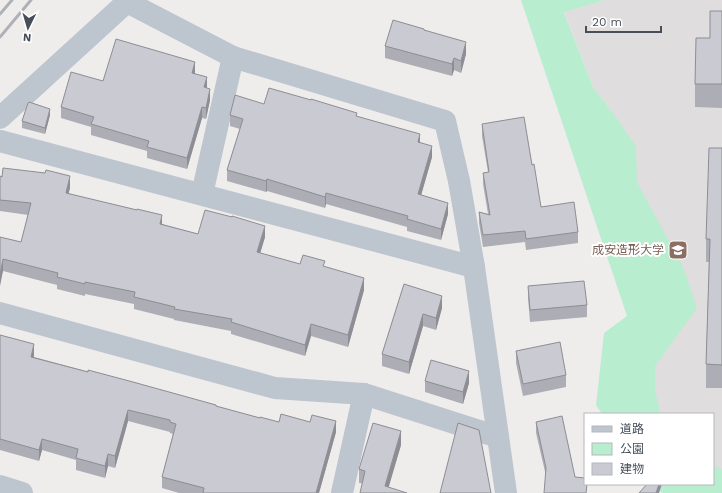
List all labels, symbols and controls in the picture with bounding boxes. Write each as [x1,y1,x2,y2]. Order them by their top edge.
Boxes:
north arrow [8,8,48,48]
scale bar [586,8,661,34]
text: 20 m [592,15,622,29]
text: N [23,31,32,44]
school or university icon: 成安造形大学 [667,239,689,261]
place label: 成安造形大学 [592,243,664,257]
legend [584,413,714,485]
text: 道路 [620,422,644,436]
text: 公園 [620,442,644,456]
text: 建物 [620,462,644,476]

